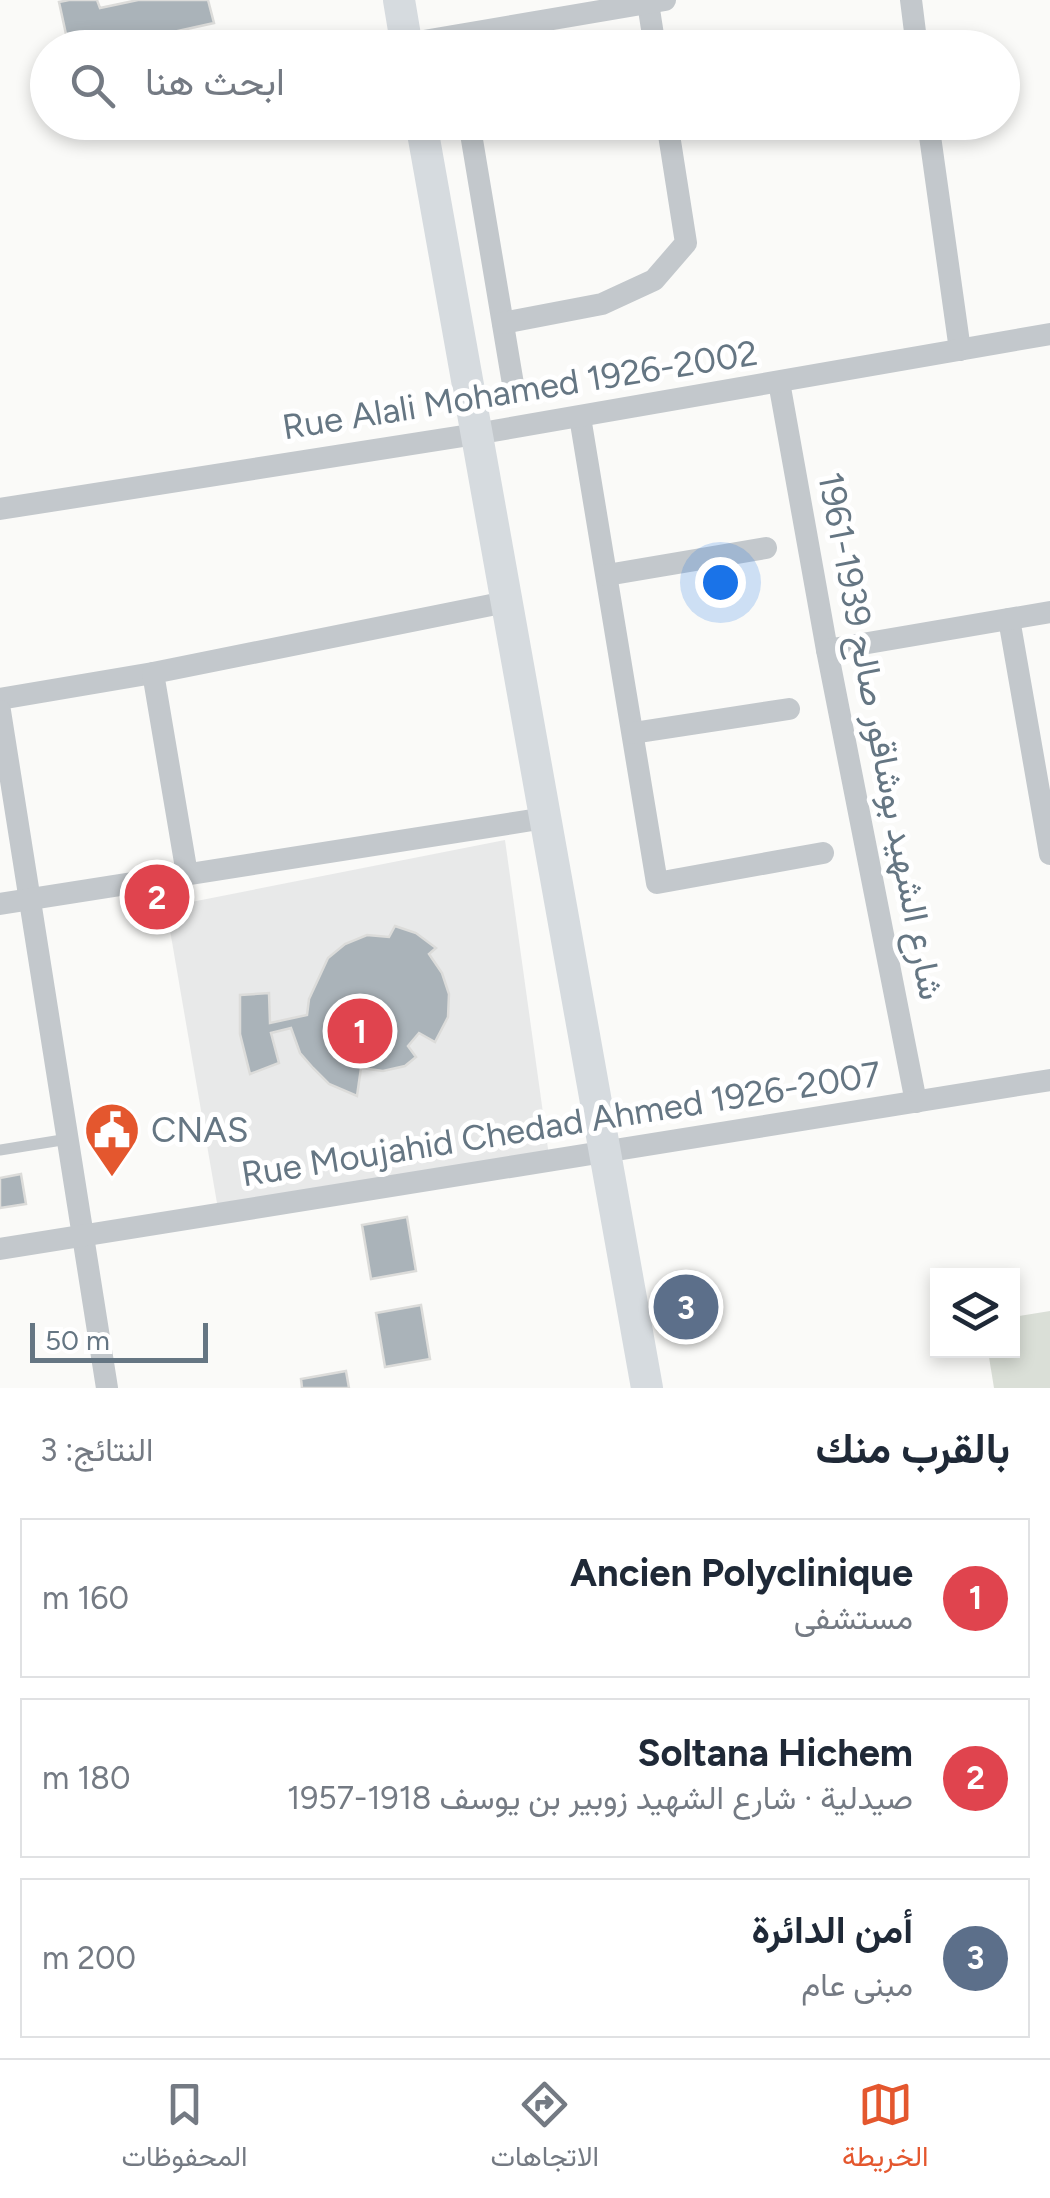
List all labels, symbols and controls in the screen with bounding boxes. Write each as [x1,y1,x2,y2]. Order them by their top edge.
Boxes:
search box [30,30,1020,140]
icon: search [65,58,120,113]
text: ابحث هنا [145,59,285,105]
street label: Rue Alali Mohamed 1926-2002 [279,332,761,448]
street label: شارع الشهيد بوشاقور صالح 1939-1961 [806,469,953,1004]
your location [695,557,746,608]
pin: 2 [124,860,190,934]
pin: 1 [328,994,392,1068]
street label: Rue Moujahid Chedad Ahmed 1926-2007 [238,1053,884,1195]
public building icon: CNAS [82,1100,142,1179]
place label: CNAS [151,1109,249,1151]
map controls [930,1268,1020,1358]
button: layers [930,1268,1020,1358]
pin: 3 [654,1270,718,1344]
scale bar [30,1318,208,1362]
text: 50 m [45,1323,110,1357]
text: بالقرب منك [816,1423,1010,1474]
text: النتائج: 3 [40,1431,153,1469]
text: Ancien Polyclinique [570,1550,913,1596]
text: 160 m [42,1579,129,1617]
text: 1 [969,1579,982,1617]
text: مستشفى [794,1599,913,1637]
text: Soltana Hichem [637,1730,913,1776]
text: 180 m [42,1759,131,1797]
text: 2 [966,1759,985,1797]
text: صيدلية · شارع الشهيد زوبير بن يوسف 1918-1957 [287,1779,913,1817]
text: أمن الدائرة [751,1907,913,1953]
text: 200 m [42,1939,136,1977]
text: 3 [967,1939,984,1977]
text: مبنى عام [801,1966,913,2004]
tab: المحفوظات [121,2077,248,2181]
tab: الاتجاهات [490,2077,599,2181]
tab: الخريطة [842,2077,929,2181]

